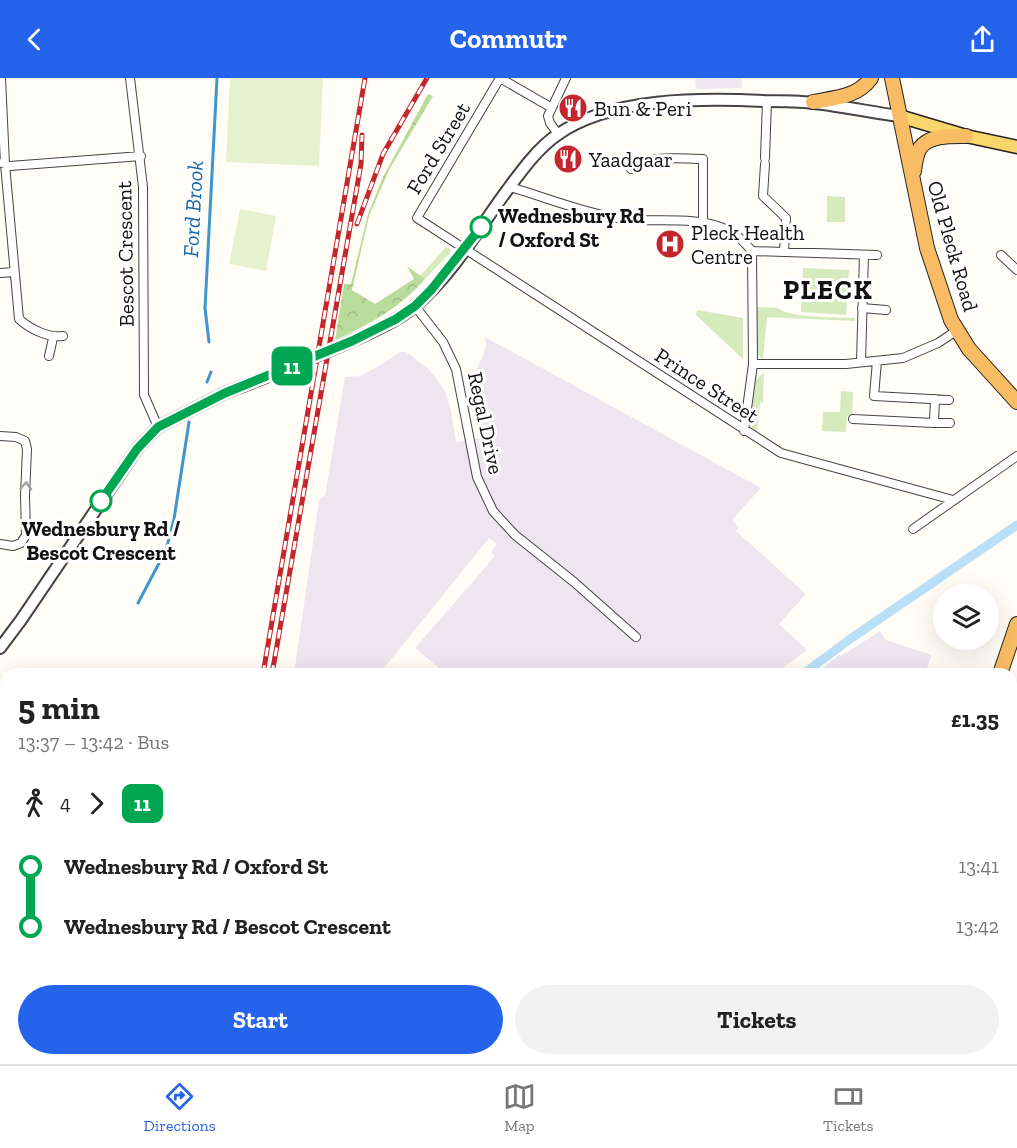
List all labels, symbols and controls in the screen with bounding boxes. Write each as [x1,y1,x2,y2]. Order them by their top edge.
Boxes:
icon: back [18,23,51,56]
text: Commutr [450,23,567,55]
icon: share [966,23,999,56]
restaurant icon: Bun & Peri [557,92,589,124]
place label: Bun & Peri [594,96,692,121]
street label: Ford Street [401,97,475,198]
restaurant icon: Yaadgaar [552,143,584,175]
place label: Yaadgaar [588,147,673,172]
water label: Ford Brook [177,160,209,258]
street label: Old Pleck Road [922,178,984,315]
street label: Bescot Crescent [111,181,139,327]
place label: Wednesbury Rd / Oxford St [498,203,645,252]
marker: Wednesbury Rd / Oxford St [470,216,492,238]
place label: Pleck Health Centre [691,220,805,269]
hospital icon: Pleck Health Centre [654,228,686,260]
district label: PLECK [783,274,873,306]
street label: Prince Street [651,342,764,428]
line badge: 11 [265,346,319,386]
text: 11 [284,354,300,379]
street label: Regal Drive [463,370,509,477]
one-way arrow [19,481,32,490]
marker: Wednesbury Rd / Bescot Crescent [90,490,112,512]
place label: Wednesbury Rd / Bescot Crescent [22,516,180,565]
map controls [933,584,999,650]
button: layers [933,584,999,650]
text: 5 min [18,688,100,727]
text: £1.35 [951,706,999,733]
text: 13:37 – 13:42 · Bus [18,730,169,754]
icon: walk [18,787,51,820]
icon: forward [80,787,113,820]
text: 4 [60,791,71,815]
text: 11 [134,791,151,816]
text: Wednesbury Rd / Oxford St [64,853,328,880]
text: 13:41 [959,854,999,878]
text: Wednesbury Rd / Bescot Crescent [64,913,391,940]
text: 13:42 [956,914,999,938]
button: Start [18,985,503,1054]
button: Tickets [515,985,999,1054]
tab: Directions [144,1080,216,1135]
tab: Map [503,1080,536,1135]
tab: Tickets [823,1080,873,1135]

